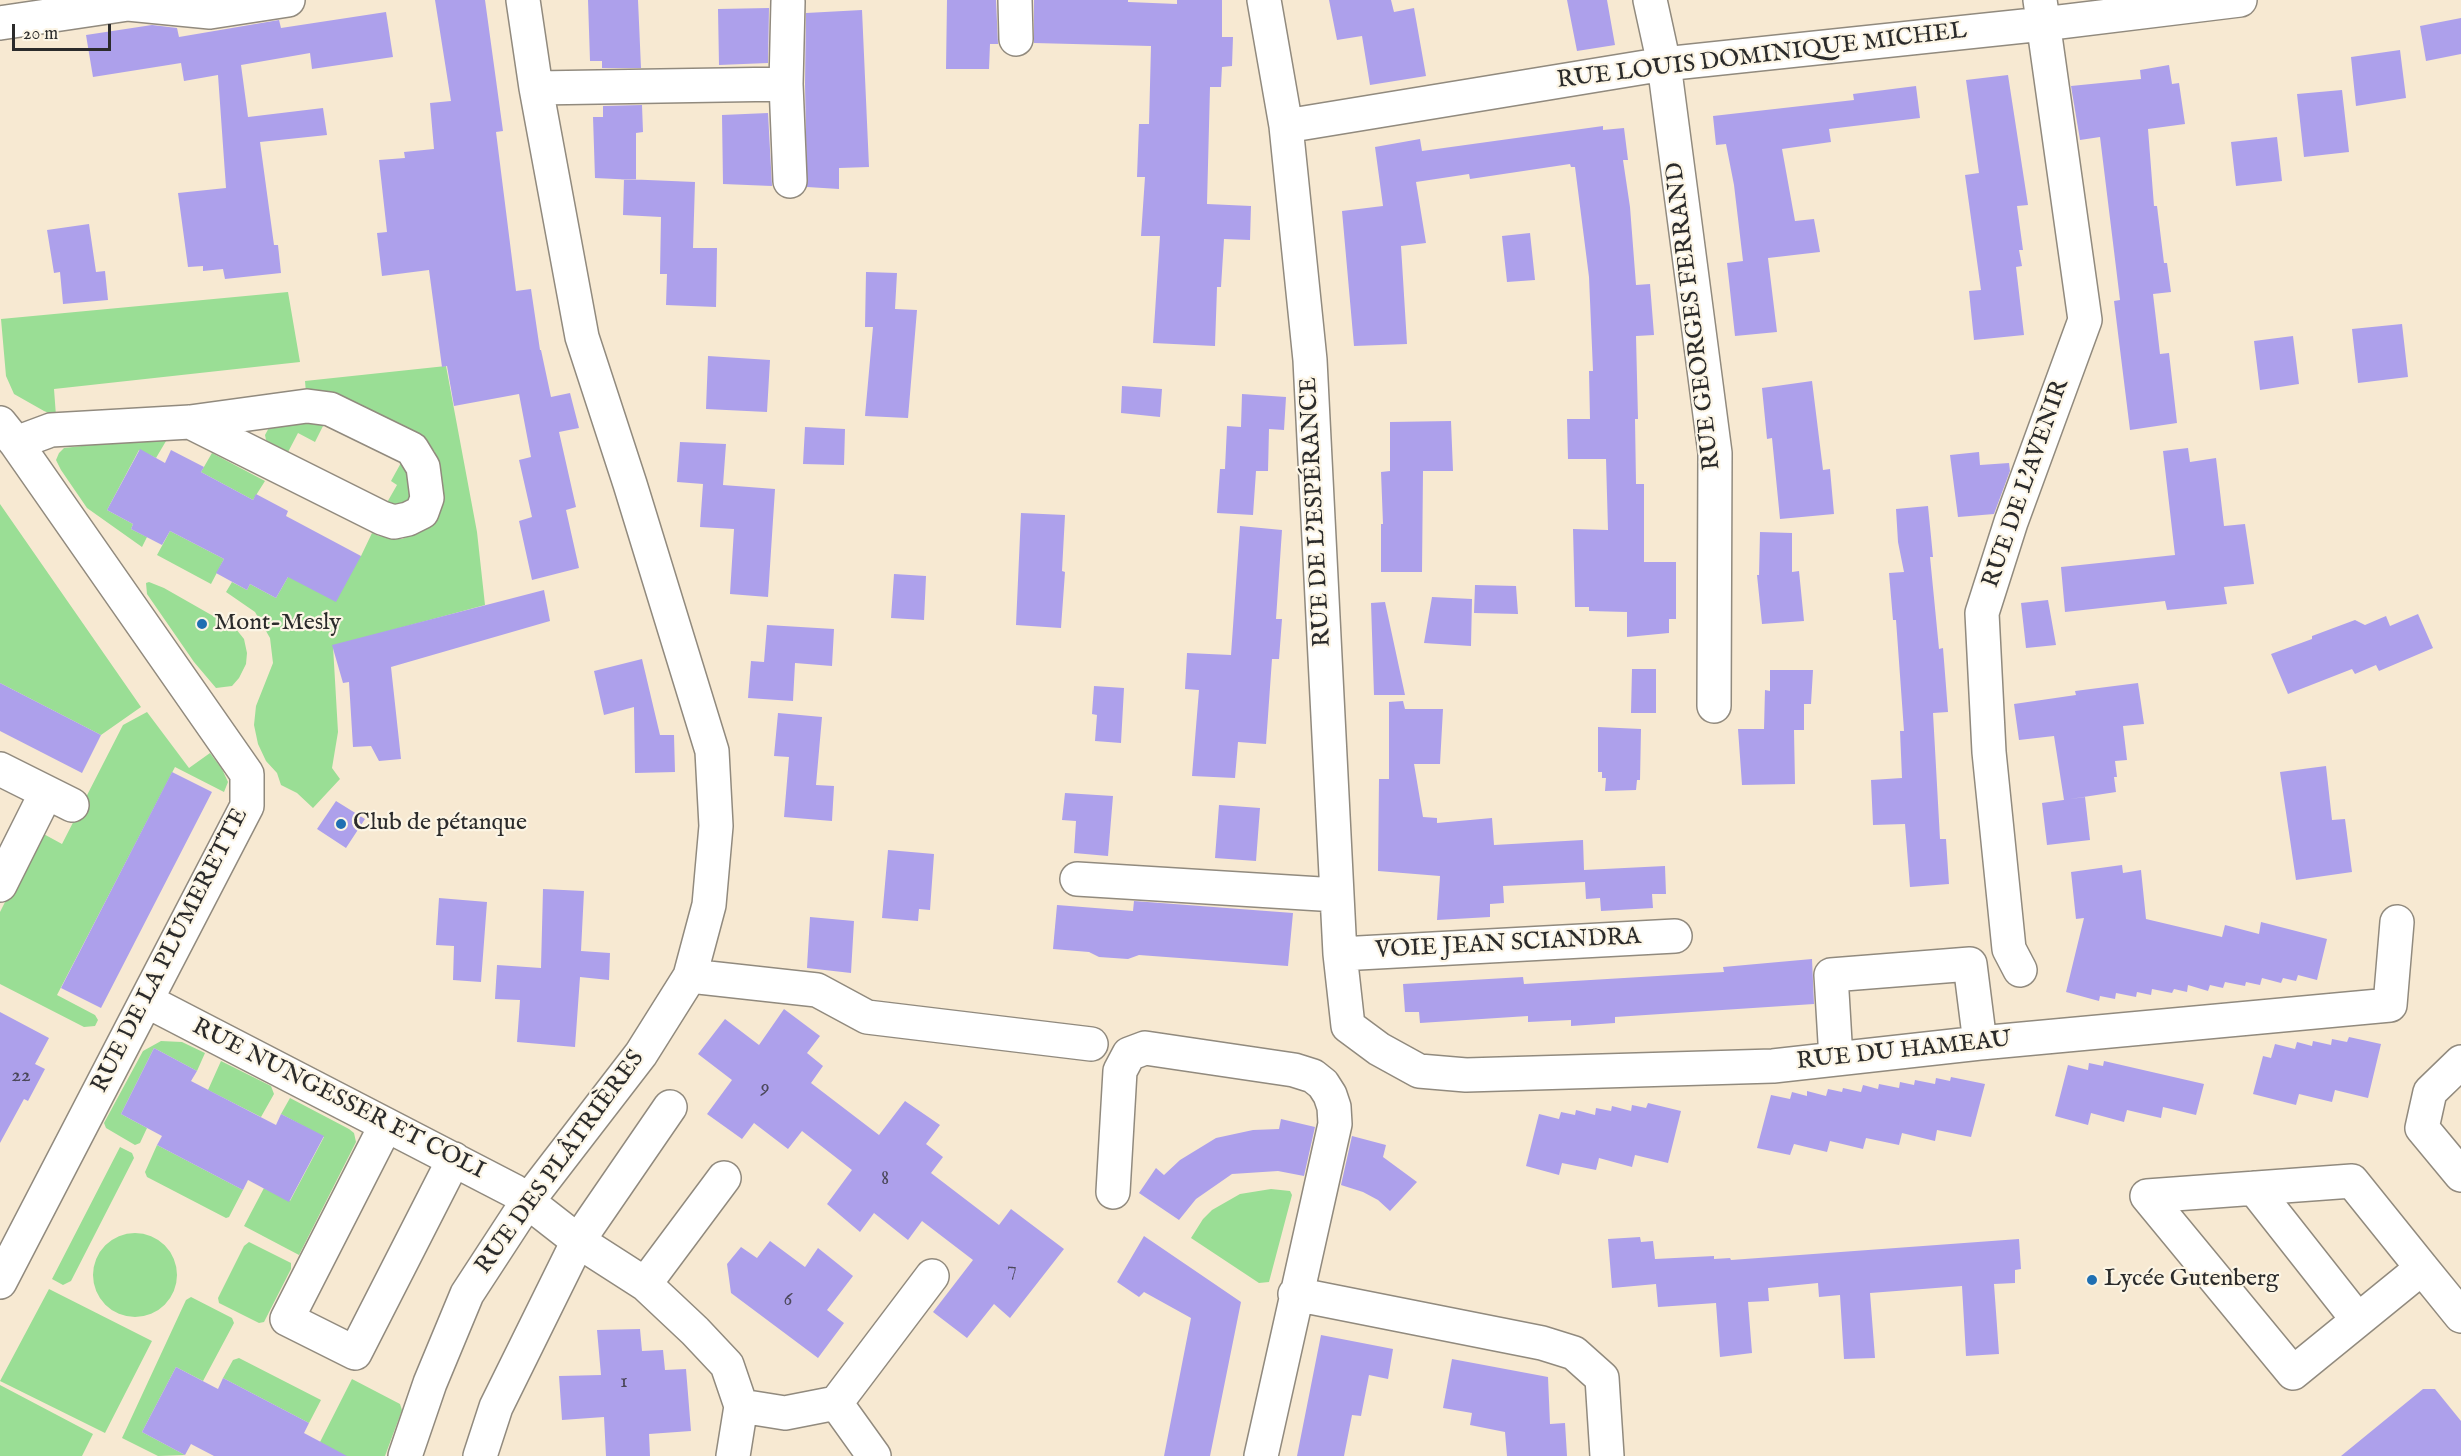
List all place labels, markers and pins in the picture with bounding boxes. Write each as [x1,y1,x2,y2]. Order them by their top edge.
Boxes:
place label: Mont-Mesly [214,610,341,638]
marker: Mont-Mesly [195,617,209,631]
place label: Club de pétanque [353,810,527,838]
marker: Club de pétanque [334,817,348,831]
place label: Lycée Gutenberg [2104,1266,2279,1294]
marker: Lycée Gutenberg [2085,1273,2099,1287]

